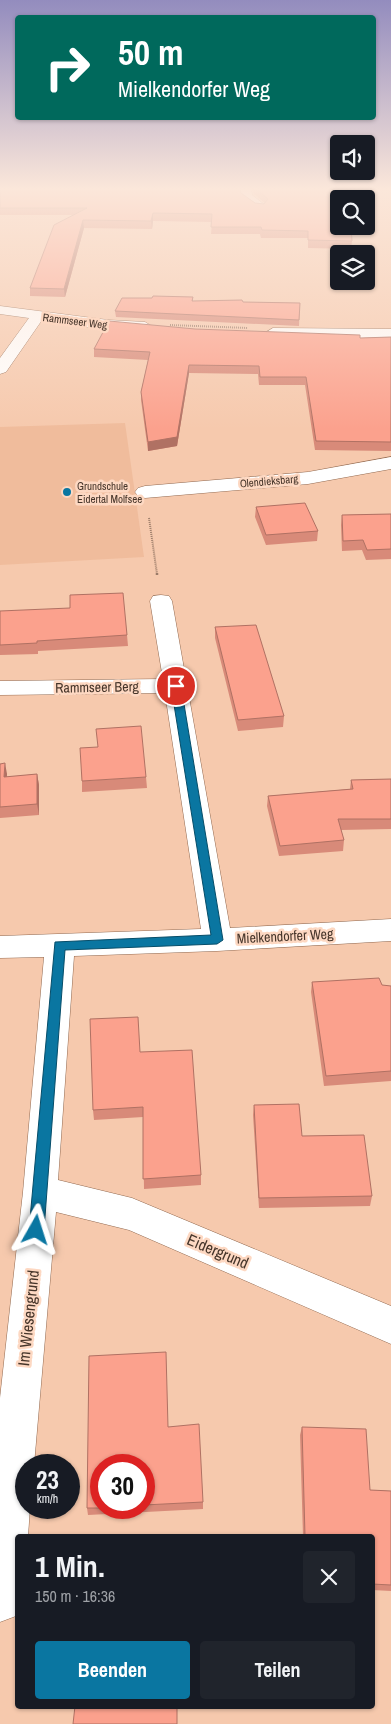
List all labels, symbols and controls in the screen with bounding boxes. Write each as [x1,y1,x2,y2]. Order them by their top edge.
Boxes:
text: 50 m [118,29,183,76]
icon: right [35,35,100,100]
text: Mielkendorfer Weg [118,74,270,104]
map controls [330,135,375,290]
button: sound [330,135,375,180]
button: search [330,190,375,235]
button: layers [330,245,375,290]
street label: Rammseer Weg [42,310,108,332]
street label: Olendieksbarg [239,471,299,491]
place label: Grundschule Eidertal Molfsee [77,479,142,506]
marker: Grundschule Eidertal Molfsee [61,486,73,498]
pin [155,665,197,707]
icon: arrive [162,672,190,700]
street label: Rammseer Berg [55,677,140,697]
street label: Mielkendorfer Weg [236,924,334,948]
position arrow [9,1203,61,1255]
street label: Eidergrund [184,1228,252,1274]
street label: Im Wiesengrund [12,1269,44,1367]
speed limit sign: 30 [90,1454,155,1519]
text: 23 [36,1463,59,1497]
text: km/h [37,1491,58,1507]
text: 1 Min. [35,1546,105,1586]
button: close [303,1551,355,1603]
text: 150 m · 16:36 [35,1585,115,1607]
button: Beenden [35,1641,190,1699]
button: Teilen [200,1641,355,1699]

